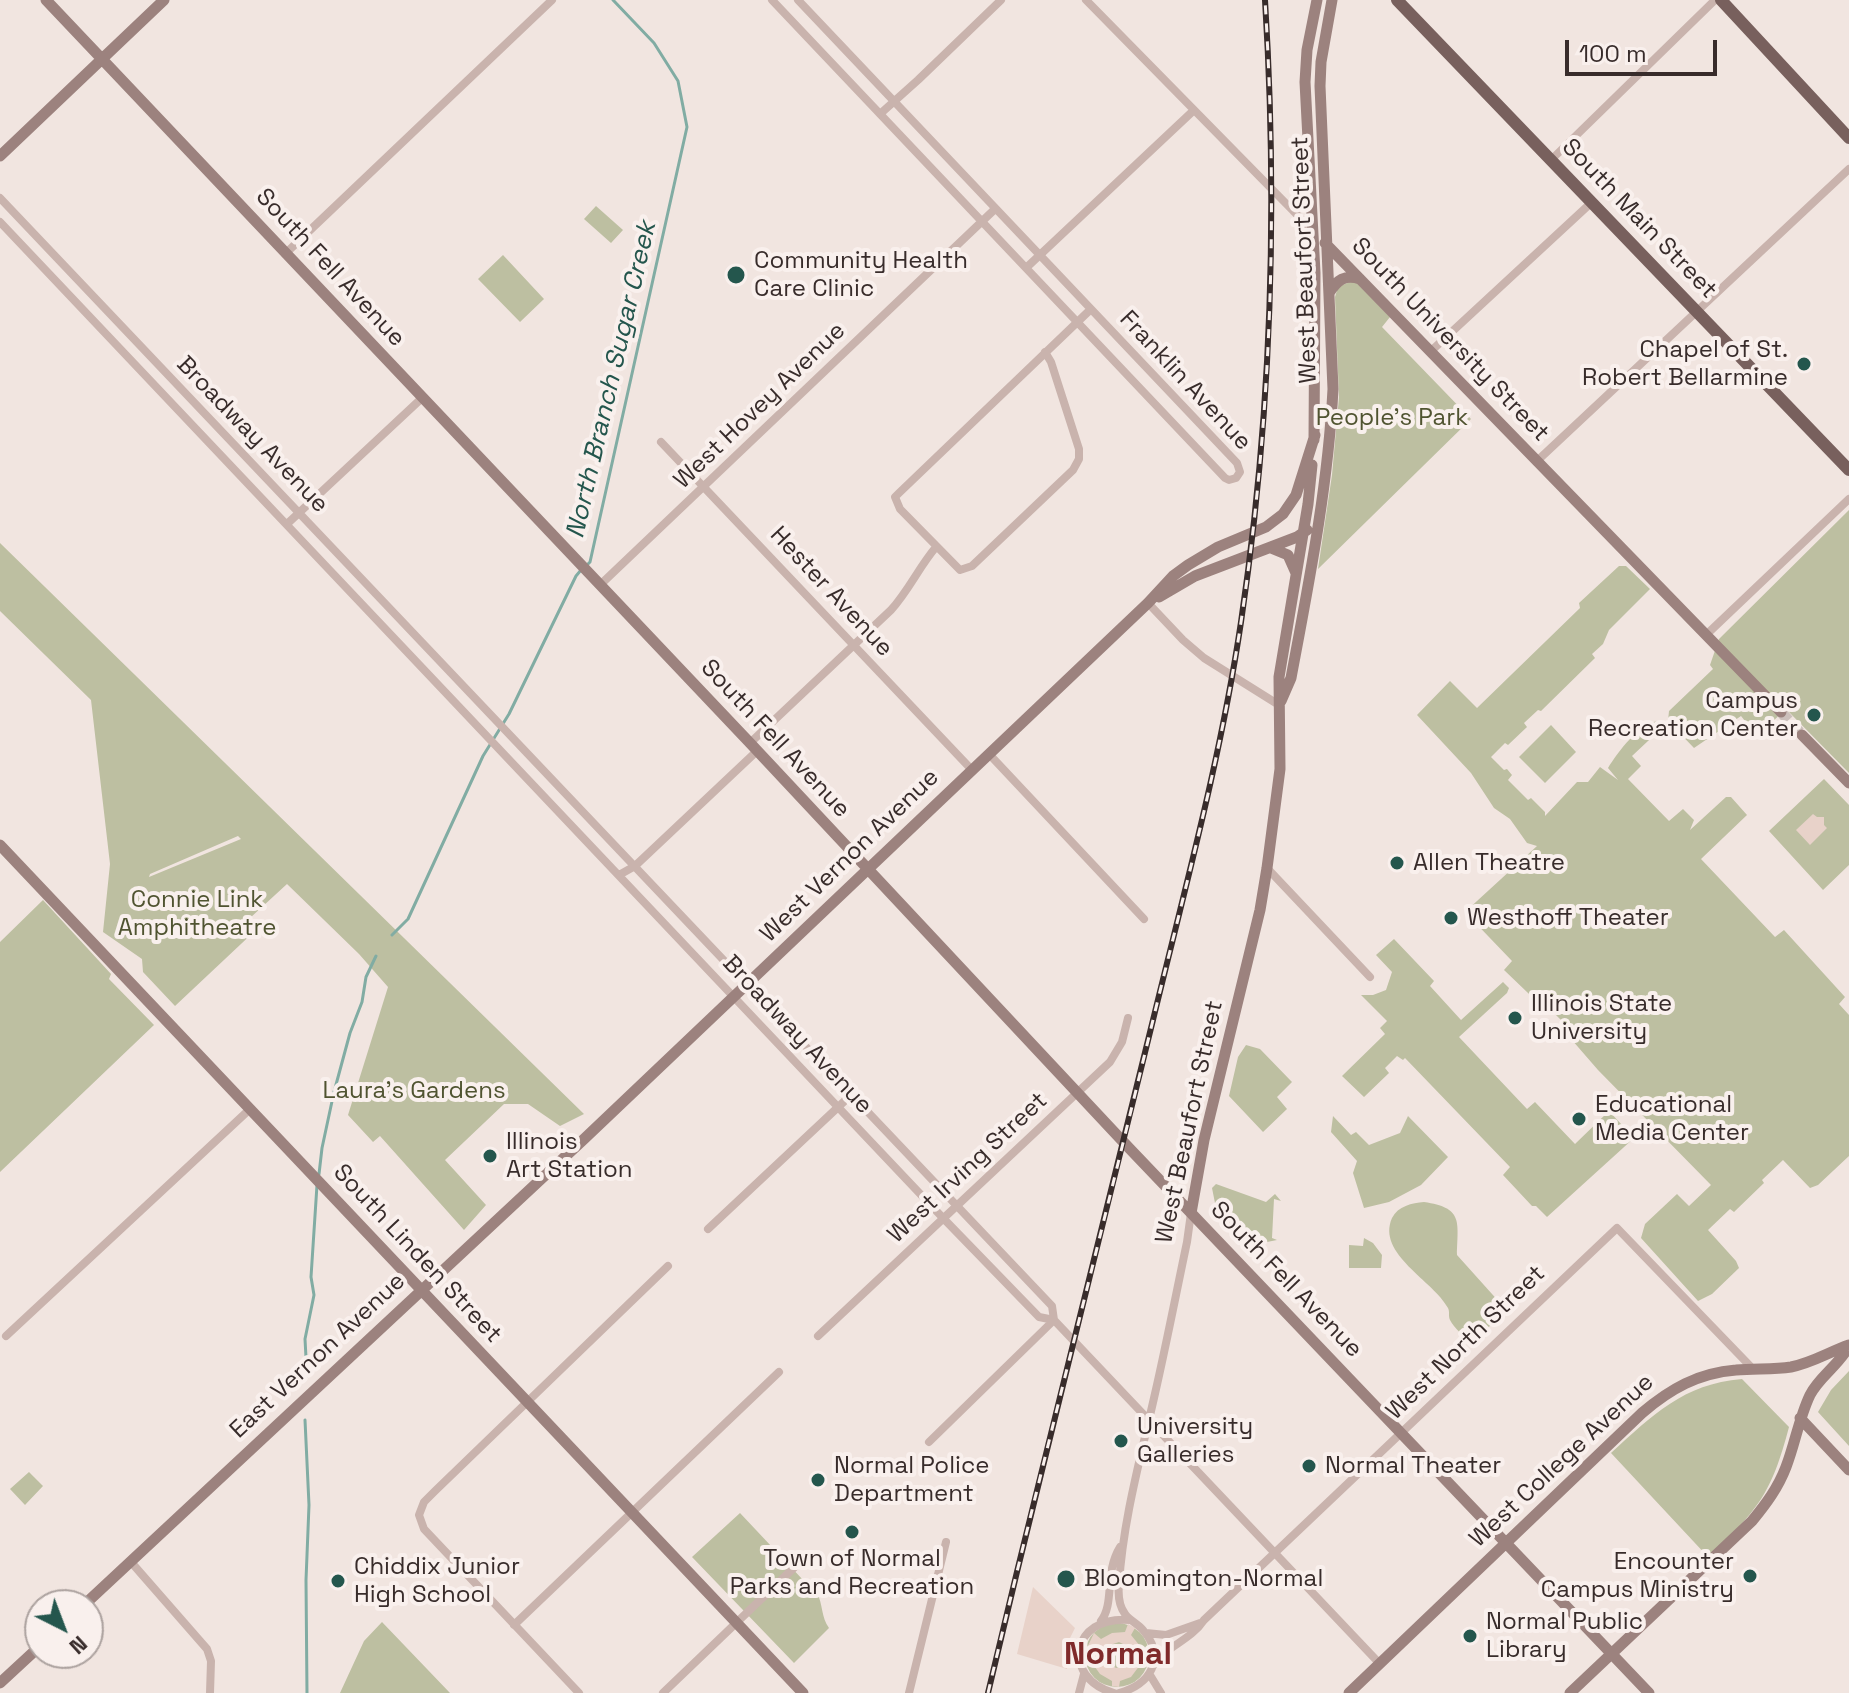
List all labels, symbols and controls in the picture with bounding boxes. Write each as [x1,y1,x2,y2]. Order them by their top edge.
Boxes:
scale bar [1569,24,1721,74]
text: 100 m [1579,38,1647,69]
street label: South Main Street [1555,133,1723,305]
street label: West Beaufort Street [1286,136,1324,384]
street label: South Fell Avenue [249,183,411,353]
water label: North Branch Sugar Creek [560,219,664,541]
street label: South University Street [1345,232,1555,448]
place label: Community Health Care Clinic [754,247,968,303]
marker: Community Health Care Clinic [725,264,747,286]
street label: Franklin Avenue [1113,305,1257,457]
street label: West Hovey Avenue [668,317,852,495]
place label: Chapel of St. Robert Bellarmine [1582,336,1788,392]
street label: Broadway Avenue [170,351,334,519]
marker: Chapel of St. Robert Bellarmine [1795,355,1813,373]
park label: People's Park [1316,404,1468,432]
street label: Hester Avenue [763,521,899,663]
street label: South Fell Avenue [694,654,856,824]
place label: Campus Recreation Center [1588,687,1798,743]
marker: Campus Recreation Center [1805,706,1823,724]
street label: West Vernon Avenue [755,763,945,949]
place label: Allen Theatre [1413,849,1565,877]
marker: Allen Theatre [1388,854,1406,872]
park label: Connie Link Amphitheatre [118,886,276,942]
place label: Westhoff Theater [1467,904,1669,932]
marker: Westhoff Theater [1442,909,1460,927]
street label: Broadway Avenue [716,950,878,1120]
place label: Illinois State University [1531,990,1672,1046]
street label: West Beaufort Street [1150,998,1230,1246]
marker: Illinois State University [1506,1009,1524,1027]
park label: Laura's Gardens [322,1077,506,1105]
street label: West Irving Street [882,1087,1054,1249]
place label: Educational Media Center [1595,1091,1749,1147]
marker: Educational Media Center [1570,1110,1588,1128]
place label: Illinois Art Station [506,1128,633,1184]
marker: Illinois Art Station [481,1147,499,1165]
street label: South Linden Street [327,1159,507,1349]
street label: South Fell Avenue [1204,1196,1368,1364]
street label: West North Street [1381,1260,1551,1426]
street label: East Vernon Avenue [224,1267,412,1445]
street label: West College Avenue [1464,1368,1660,1554]
place label: University Galleries [1137,1413,1253,1469]
marker: University Galleries [1112,1432,1130,1450]
place label: Normal Police Department [834,1452,989,1508]
place label: Normal Theater [1325,1452,1501,1480]
marker: Normal Theater [1300,1457,1318,1475]
marker: Normal Police Department [809,1471,827,1489]
marker: Town of Normal Parks and Recreation [843,1523,861,1541]
place label: Town of Normal Parks and Recreation [730,1545,974,1601]
place label: Encounter Campus Ministry [1541,1548,1734,1604]
place label: Chiddix Junior High School [354,1553,520,1609]
place label: Bloomington-Normal [1084,1565,1323,1593]
marker: Encounter Campus Ministry [1741,1567,1759,1585]
marker: Bloomington-Normal [1055,1568,1077,1590]
marker: Chiddix Junior High School [329,1572,347,1590]
north arrow [24,1589,104,1669]
place label: Normal Public Library [1486,1608,1643,1664]
marker: Normal Public Library [1461,1627,1479,1645]
text: N [64,1630,94,1661]
district label: Normal [1064,1636,1172,1674]

